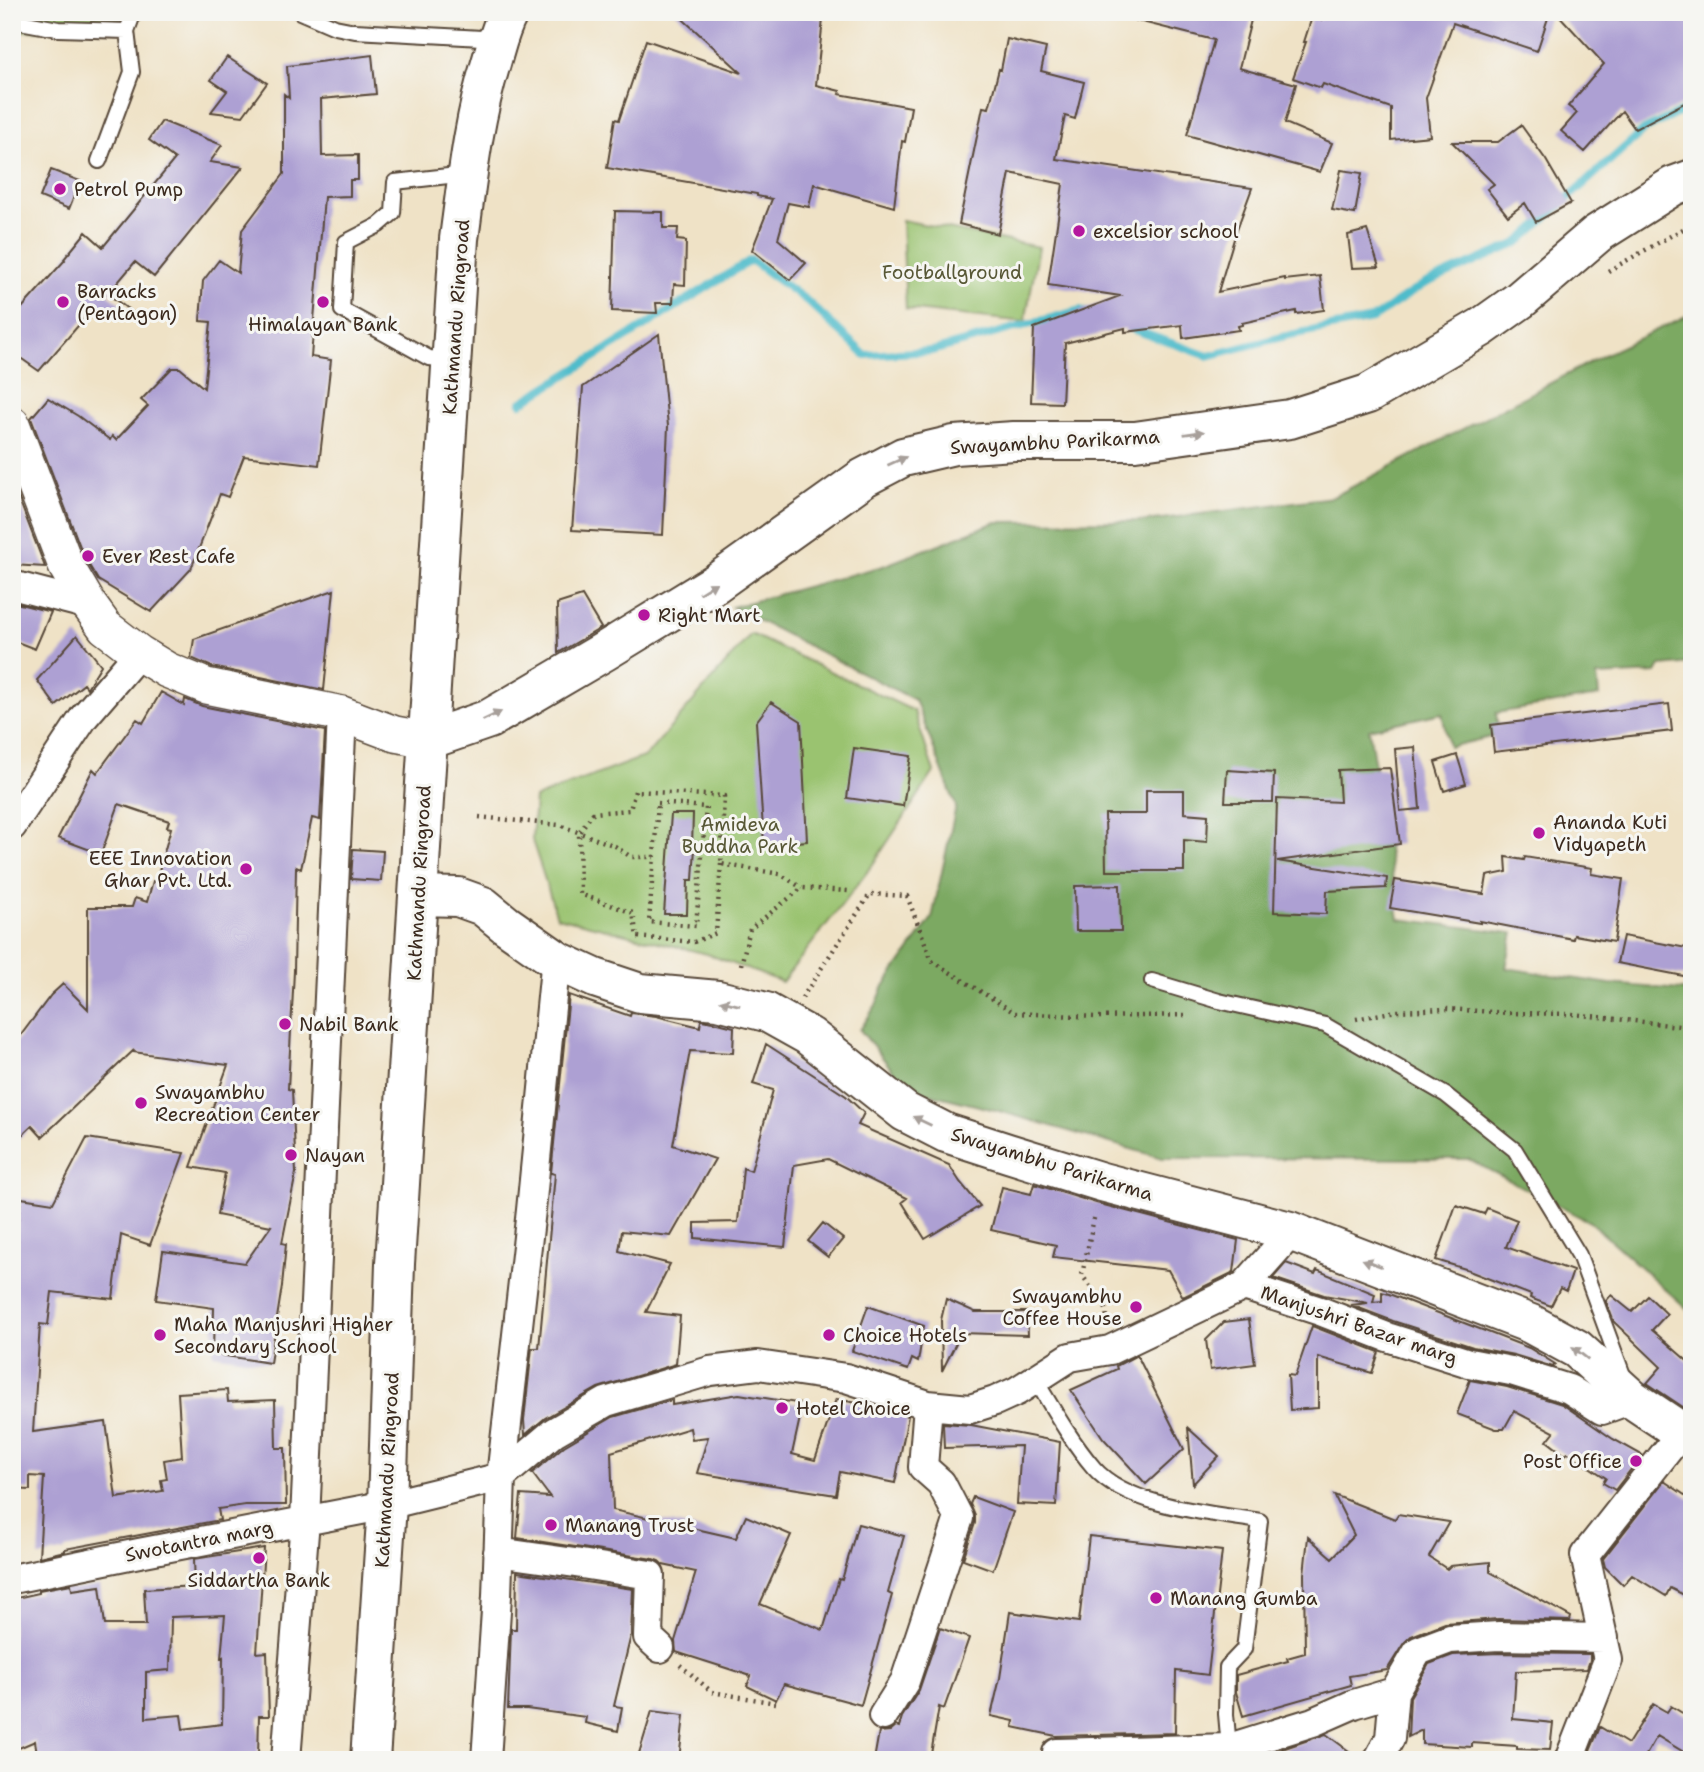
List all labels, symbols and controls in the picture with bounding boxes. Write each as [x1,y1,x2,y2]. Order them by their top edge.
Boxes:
place label: Petrol Pump [74,177,183,202]
marker: Petrol Pump [52,181,68,197]
street label: Kathmandu Ringroad [437,218,475,416]
place label: excelsior school [1093,219,1239,244]
marker: excelsior school [1071,223,1087,239]
park label: Footballground [882,260,1022,285]
place label: Barracks (Pentagon) [77,279,177,326]
marker: Barracks (Pentagon) [55,294,71,310]
marker: Himalayan Bank [315,294,331,310]
place label: Himalayan Bank [248,312,398,337]
street label: Swayambhu Parikarma [950,424,1161,460]
one-way arrow [1184,427,1206,438]
one-way arrow [887,455,907,467]
place label: Ever Rest Cafe [102,544,236,569]
marker: Ever Rest Cafe [80,548,96,564]
one-way arrow [699,581,718,594]
place label: Right Mart [658,603,761,628]
marker: Right Mart [636,607,652,623]
one-way arrow [482,711,502,722]
street label: Kathmandu Ringroad [401,784,437,982]
place label: Ananda Kuti Vidyapeth [1553,810,1667,857]
park label: Amideva Buddha Park [682,812,798,859]
marker: Ananda Kuti Vidyapeth [1531,825,1547,841]
place label: EEE Innovation Ghar Pvt. Ltd. [89,846,232,893]
marker: EEE Innovation Ghar Pvt. Ltd. [238,861,254,877]
one-way arrow [719,997,741,1008]
place label: Nabil Bank [299,1012,399,1037]
marker: Nabil Bank [277,1016,293,1032]
place label: Swayambhu Recreation Center [155,1080,320,1127]
marker: Swayambhu Recreation Center [133,1095,149,1111]
one-way arrow [912,1115,932,1126]
street label: Swayambhu Parikarma [948,1121,1156,1207]
place label: Nayan [305,1143,365,1168]
marker: Nayan [283,1147,299,1163]
one-way arrow [1361,1257,1382,1268]
street label: Manjushri Bazar marg [1257,1280,1461,1370]
place label: Swayambhu Coffee House [1002,1284,1122,1331]
marker: Swayambhu Coffee House [1128,1299,1144,1315]
place label: Maha Manjushri Higher Secondary School [174,1312,393,1359]
place label: Choice Hotels [843,1323,967,1348]
marker: Maha Manjushri Higher Secondary School [152,1327,168,1343]
marker: Choice Hotels [821,1327,837,1343]
one-way arrow [1571,1345,1589,1360]
street label: Kathmandu Ringroad [369,1371,405,1569]
place label: Hotel Choice [796,1396,911,1421]
marker: Hotel Choice [774,1400,790,1416]
place label: Post Office [1523,1449,1622,1474]
marker: Post Office [1628,1453,1644,1469]
place label: Manang Trust [565,1513,695,1538]
street label: Swotantra marg [123,1514,275,1568]
marker: Manang Trust [543,1517,559,1533]
marker: Siddartha Bank [251,1550,267,1566]
place label: Siddartha Bank [188,1568,331,1593]
place label: Manang Gumba [1170,1586,1318,1611]
marker: Manang Gumba [1148,1590,1164,1606]

